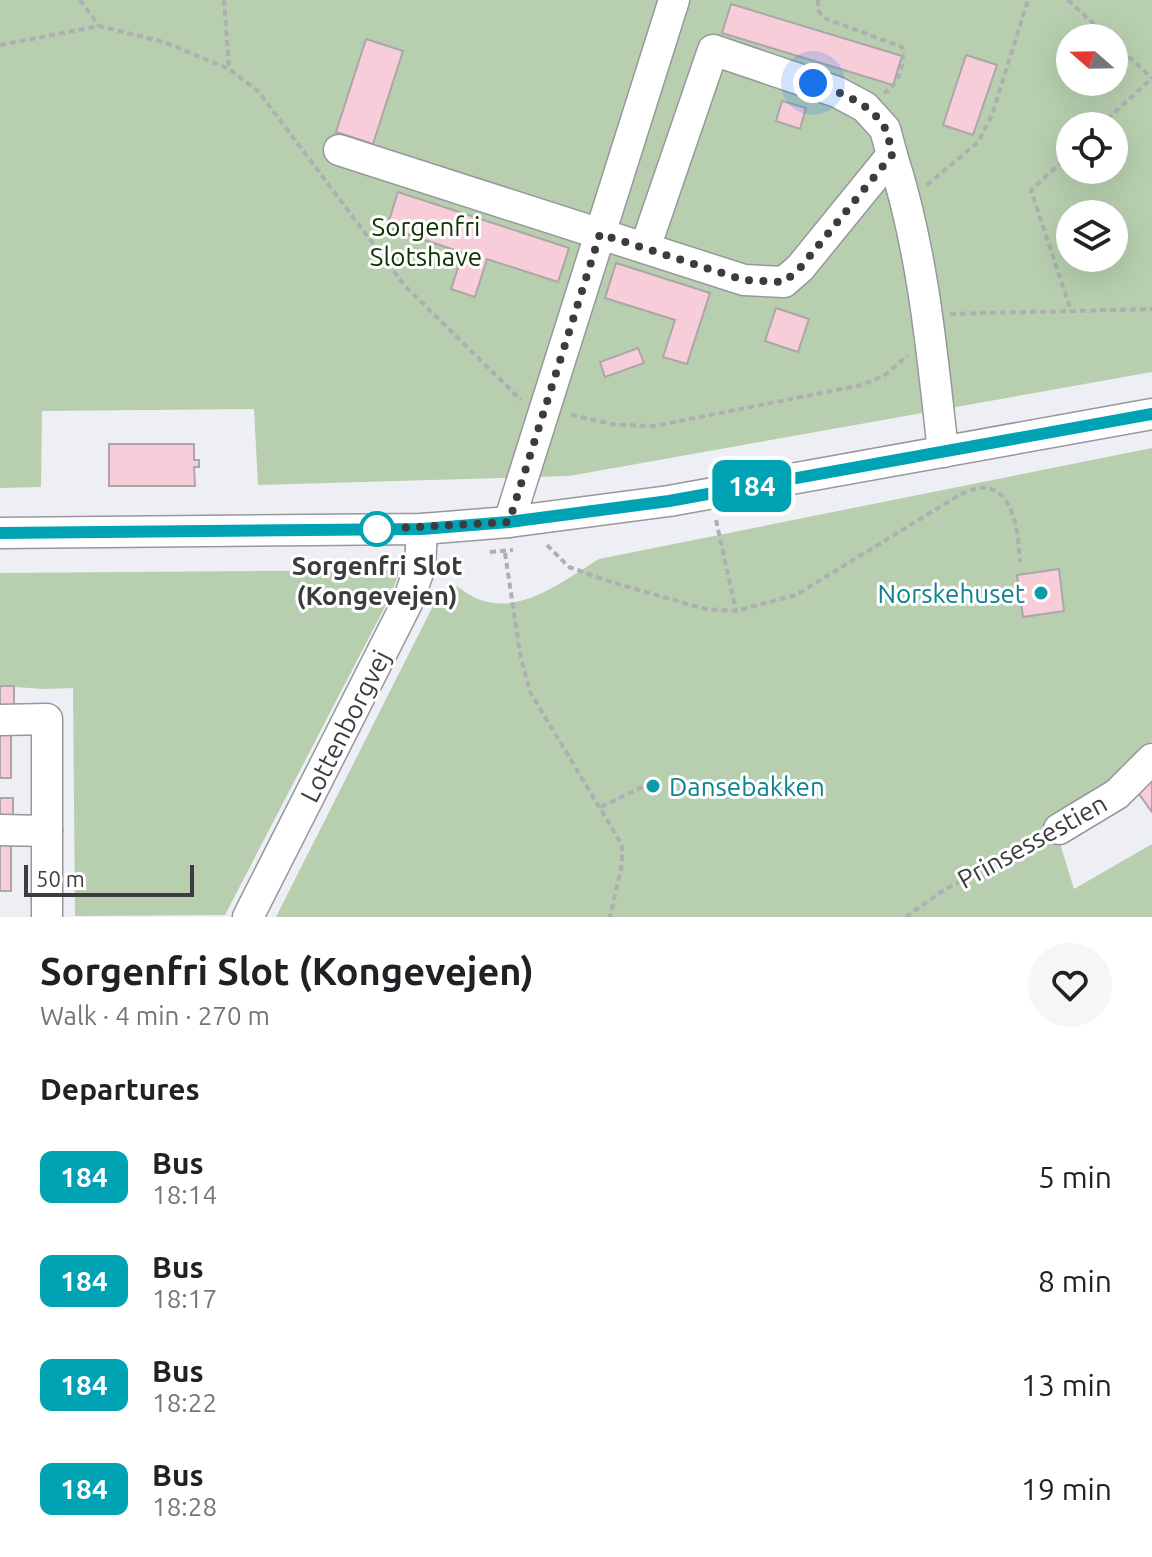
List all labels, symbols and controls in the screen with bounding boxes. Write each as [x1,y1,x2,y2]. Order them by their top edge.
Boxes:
north arrow [1056,24,1128,96]
map controls [1056,24,1128,272]
your location [793,63,833,103]
button: locate [1056,112,1128,184]
button: layers [1056,200,1128,272]
park label: Sorgenfri Slotshave [370,212,482,271]
line badge: 184 [706,460,798,512]
text: 184 [728,470,776,501]
marker: Sorgenfri Slot (Kongevejen) [360,512,394,546]
place label: Sorgenfri Slot (Kongevejen) [292,551,462,610]
place label: Norskehuset [878,579,1025,608]
marker: Norskehuset [1032,584,1050,602]
street label: Lottenborgvej [294,645,396,807]
place label: Dansebakken [669,772,825,801]
marker: Dansebakken [644,777,662,795]
street label: Prinsessestien [952,788,1112,894]
scale bar [24,861,194,897]
text: 50 m [36,866,85,891]
button: heart [1028,943,1112,1027]
text: Sorgenfri Slot (Kongevejen) [40,950,534,992]
text: Walk · 4 min · 270 m [40,1001,270,1030]
text: Departures [40,1072,200,1106]
text: Bus [152,1146,204,1180]
text: 5 min [1038,1160,1112,1194]
text: 184 [60,1161,108,1192]
text: 18:14 [152,1180,217,1209]
text: Bus [152,1250,204,1284]
text: 8 min [1038,1264,1112,1298]
text: 184 [60,1265,108,1296]
text: 18:17 [152,1284,217,1313]
text: Bus [152,1354,204,1388]
text: 13 min [1021,1368,1112,1402]
text: 184 [60,1369,108,1400]
text: 18:22 [152,1388,217,1417]
text: Bus [152,1458,204,1492]
text: 19 min [1021,1472,1112,1506]
text: 184 [60,1473,108,1504]
text: 18:28 [152,1492,217,1521]

